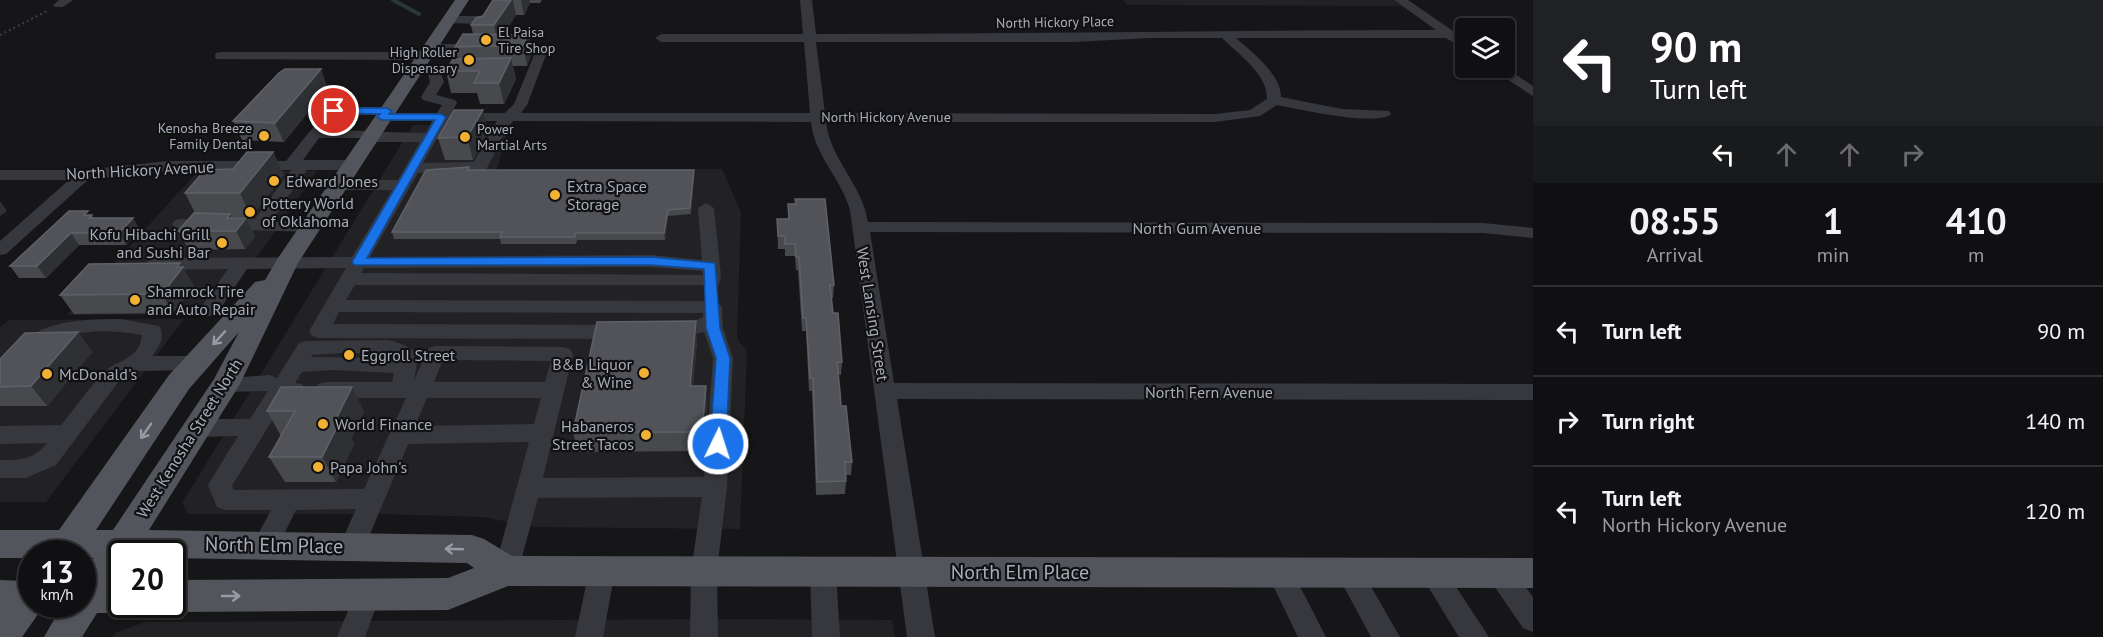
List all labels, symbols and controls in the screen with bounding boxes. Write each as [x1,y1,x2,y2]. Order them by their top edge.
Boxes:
street label: North Hickory Place [996,12,1114,32]
map controls [1455,18,1515,78]
button: layers [1455,18,1515,78]
text: 90 m [1650,19,1742,74]
place label: El Paisa Tire Shop [498,23,555,57]
icon: left [1551,24,1629,102]
marker: El Paisa Tire Shop [479,33,493,47]
place label: High Roller Dispensary [390,43,457,77]
marker: High Roller Dispensary [462,53,476,67]
text: Turn left [1650,72,1747,106]
pin [308,85,359,136]
icon: arrive [317,94,350,127]
street label: North Hickory Avenue [821,108,951,126]
place label: Kenosha Breeze Family Dental [158,119,252,153]
place label: Power Martial Arts [477,120,547,154]
marker: Kenosha Breeze Family Dental [257,129,271,143]
marker: Power Martial Arts [458,130,472,144]
icon: left [1707,138,1740,171]
icon: ahead [1770,138,1803,171]
icon: ahead [1833,138,1866,171]
icon: right [1896,138,1929,171]
street label: North Hickory Avenue [66,156,214,184]
place label: Edward Jones [286,171,378,191]
marker: Edward Jones [267,174,281,188]
place label: Extra Space Storage [567,176,647,214]
marker: Extra Space Storage [548,188,562,202]
place label: Pottery World of Oklahoma [262,193,354,231]
text: 08:55 [1629,197,1721,244]
text: 1 [1823,197,1843,244]
text: 410 [1946,197,2007,244]
marker: Pottery World of Oklahoma [243,205,257,219]
street label: North Gum Avenue [1133,218,1261,238]
place label: Kofu Hibachi Grill and Sushi Bar [90,224,211,262]
marker: Kofu Hibachi Grill and Sushi Bar [215,236,229,250]
text: Arrival [1647,242,1703,268]
text: min [1817,242,1849,268]
text: m [1968,242,1984,268]
street label: West Lansing Street [853,246,894,383]
place label: Shamrock Tire and Auto Repair [147,281,256,319]
marker: Shamrock Tire and Auto Repair [128,293,142,307]
icon: left [1551,315,1584,348]
text: Turn left [1602,317,1682,345]
text: 90 m [2037,317,2085,345]
one-way arrow [212,330,226,345]
place label: Eggroll Street [361,345,456,365]
marker: Eggroll Street [342,348,356,362]
place label: B&B Liquor & Wine [552,354,633,392]
street label: West Kenosha Street North [132,355,246,521]
place label: McDonald's [59,364,137,384]
marker: B&B Liquor & Wine [637,366,651,380]
marker: McDonald's [40,367,54,381]
street label: North Fern Avenue [1145,382,1273,402]
icon: right [1551,405,1584,438]
text: Turn right [1602,407,1694,435]
text: 140 m [2025,407,2085,435]
position arrow [686,412,750,476]
place label: World Finance [335,414,432,434]
place label: Habaneros Street Tacos [552,416,634,454]
marker: World Finance [316,417,330,431]
one-way arrow [140,422,152,438]
marker: Habaneros Street Tacos [639,428,653,442]
place label: Papa John's [330,457,407,477]
marker: Papa John's [311,460,325,474]
text: Turn left [1602,484,1682,512]
icon: left [1551,495,1584,528]
text: 120 m [2025,497,2085,525]
text: North Hickory Avenue [1602,512,1787,538]
street label: North Elm Place [205,531,343,559]
speed limit sign: 20 [108,540,186,618]
one-way arrow [445,543,465,555]
text: 13 [40,552,74,591]
street label: North Elm Place [951,559,1089,585]
text: km/h [41,585,73,604]
one-way arrow [220,590,240,602]

